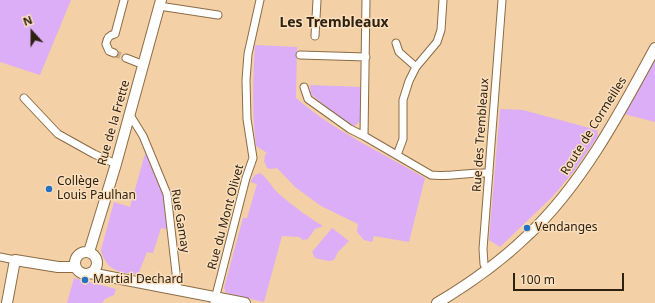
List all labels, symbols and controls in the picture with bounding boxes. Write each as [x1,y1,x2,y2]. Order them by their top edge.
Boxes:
north arrow [12,12,52,52]
text: N [21,12,34,29]
district label: Les Trembleaux [279,15,389,31]
street label: Route de Cormeilles [558,74,630,178]
street label: Rue des Trembleaux [470,77,492,193]
street label: Rue de la Frette [95,79,133,167]
street label: Rue du Mont Olivet [205,163,247,271]
place label: Collège Louis Paulhan [57,175,136,203]
marker: Collège Louis Paulhan [44,184,54,194]
street label: Rue Gamay [168,188,192,254]
place label: Vendanges [535,221,598,235]
marker: Vendanges [522,223,532,233]
scale bar [515,265,626,291]
text: 100 m [520,271,555,288]
place label: Martial Dechard [93,273,183,287]
marker: Martial Dechard [80,275,90,285]

